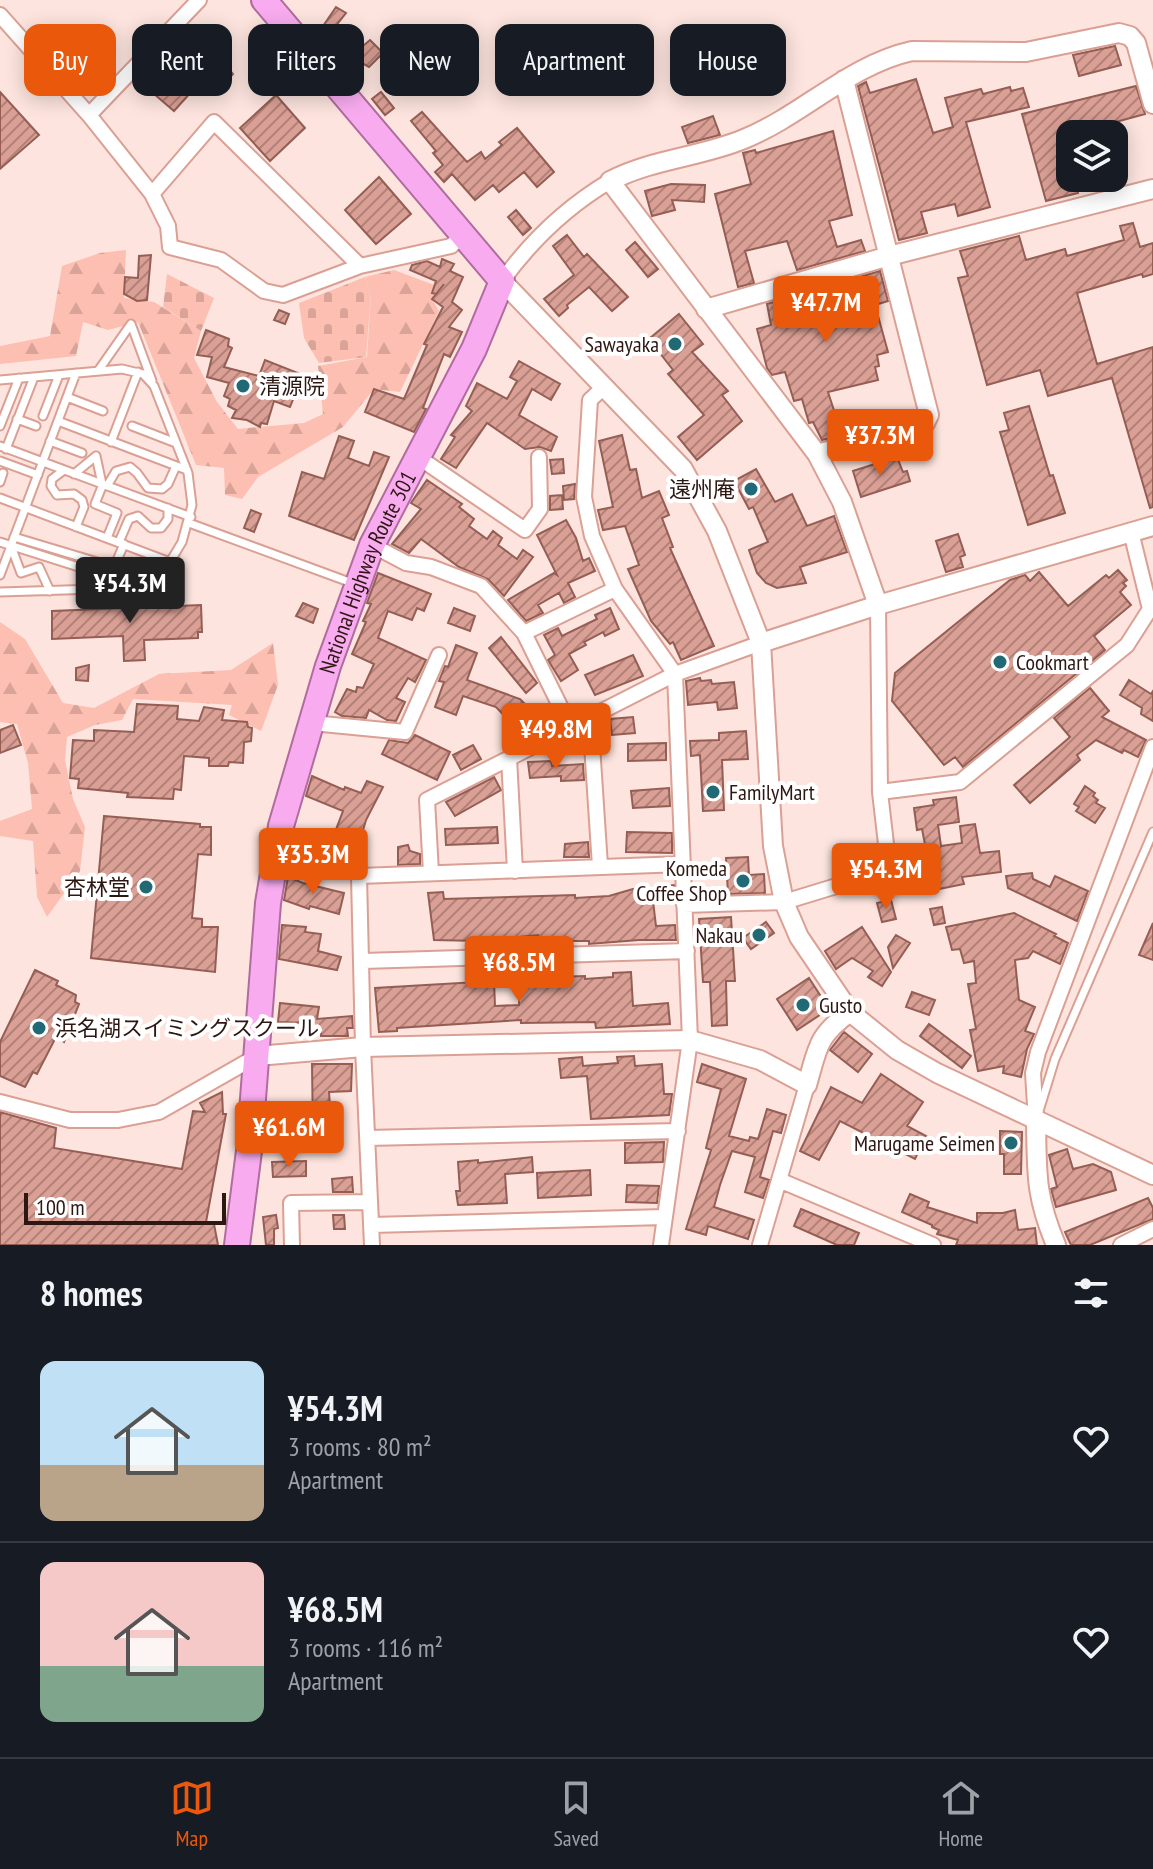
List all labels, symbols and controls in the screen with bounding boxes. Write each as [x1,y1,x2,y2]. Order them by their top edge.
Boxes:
chip: Buy [24,24,116,96]
chip: Rent [132,24,232,96]
chip: Filters [248,24,364,96]
chip: New [380,24,479,96]
chip: Apartment [495,24,654,96]
chip: House [670,24,786,96]
map controls [1056,120,1128,192]
button: layers [1056,120,1128,192]
pin: ¥47.7M [761,276,891,344]
text: ¥47.7M [791,285,861,318]
place label: Sawayaka [585,330,659,358]
marker: Sawayaka [666,335,684,353]
place label: 清源院 [259,372,325,400]
marker: 清源院 [234,377,252,395]
pin: ¥37.3M [815,409,945,477]
text: ¥37.3M [845,418,915,451]
street label: National Highway Route 301 [313,466,422,677]
place label: 遠州庵 [669,475,735,503]
marker: 遠州庵 [742,480,760,498]
pin: ¥54.3M [65,557,195,625]
text: ¥54.3M [94,566,166,599]
place label: Cookmart [1016,648,1089,676]
marker: Cookmart [991,653,1009,671]
pin: ¥49.8M [491,703,621,771]
text: ¥49.8M [520,712,592,745]
place label: FamilyMart [729,778,815,806]
marker: FamilyMart [704,783,722,801]
pin: ¥35.3M [248,828,378,896]
text: ¥35.3M [277,837,349,870]
pin: ¥54.3M [821,843,951,911]
text: ¥54.3M [850,852,922,885]
place label: Komeda Coffee Shop [636,854,727,907]
marker: Komeda Coffee Shop [734,872,752,890]
place label: 杏林堂 [64,873,130,901]
marker: 杏林堂 [137,878,155,896]
place label: Nakau [695,921,743,949]
marker: Nakau [750,926,768,944]
pin: ¥68.5M [454,936,584,1004]
text: ¥68.5M [483,945,555,978]
place label: Gusto [819,991,862,1019]
marker: Gusto [794,996,812,1014]
place label: 浜名湖スイミングスクール [55,1014,319,1042]
marker: 浜名湖スイミングスクール [30,1019,48,1037]
pin: ¥61.6M [224,1101,354,1169]
text: ¥61.6M [253,1110,325,1143]
place label: Marugame Seimen [854,1129,995,1157]
marker: Marugame Seimen [1002,1134,1020,1152]
scale bar [24,1189,226,1225]
text: 100 m [36,1193,85,1221]
text: 8 homes [40,1271,143,1315]
icon: filters [1069,1271,1113,1315]
text: ¥54.3M [288,1386,383,1430]
icon: home [104,1393,200,1489]
icon: heart [1069,1419,1113,1463]
text: 3 rooms · 80 m² [288,1430,432,1463]
text: Apartment [288,1463,383,1496]
text: ¥68.5M [288,1587,383,1631]
icon: home [104,1594,200,1690]
icon: heart [1069,1620,1113,1664]
text: 3 rooms · 116 m² [288,1631,443,1664]
text: Apartment [288,1664,383,1697]
tab: Map [170,1776,214,1852]
tab: Saved [553,1776,599,1852]
tab: Home [938,1776,983,1852]

